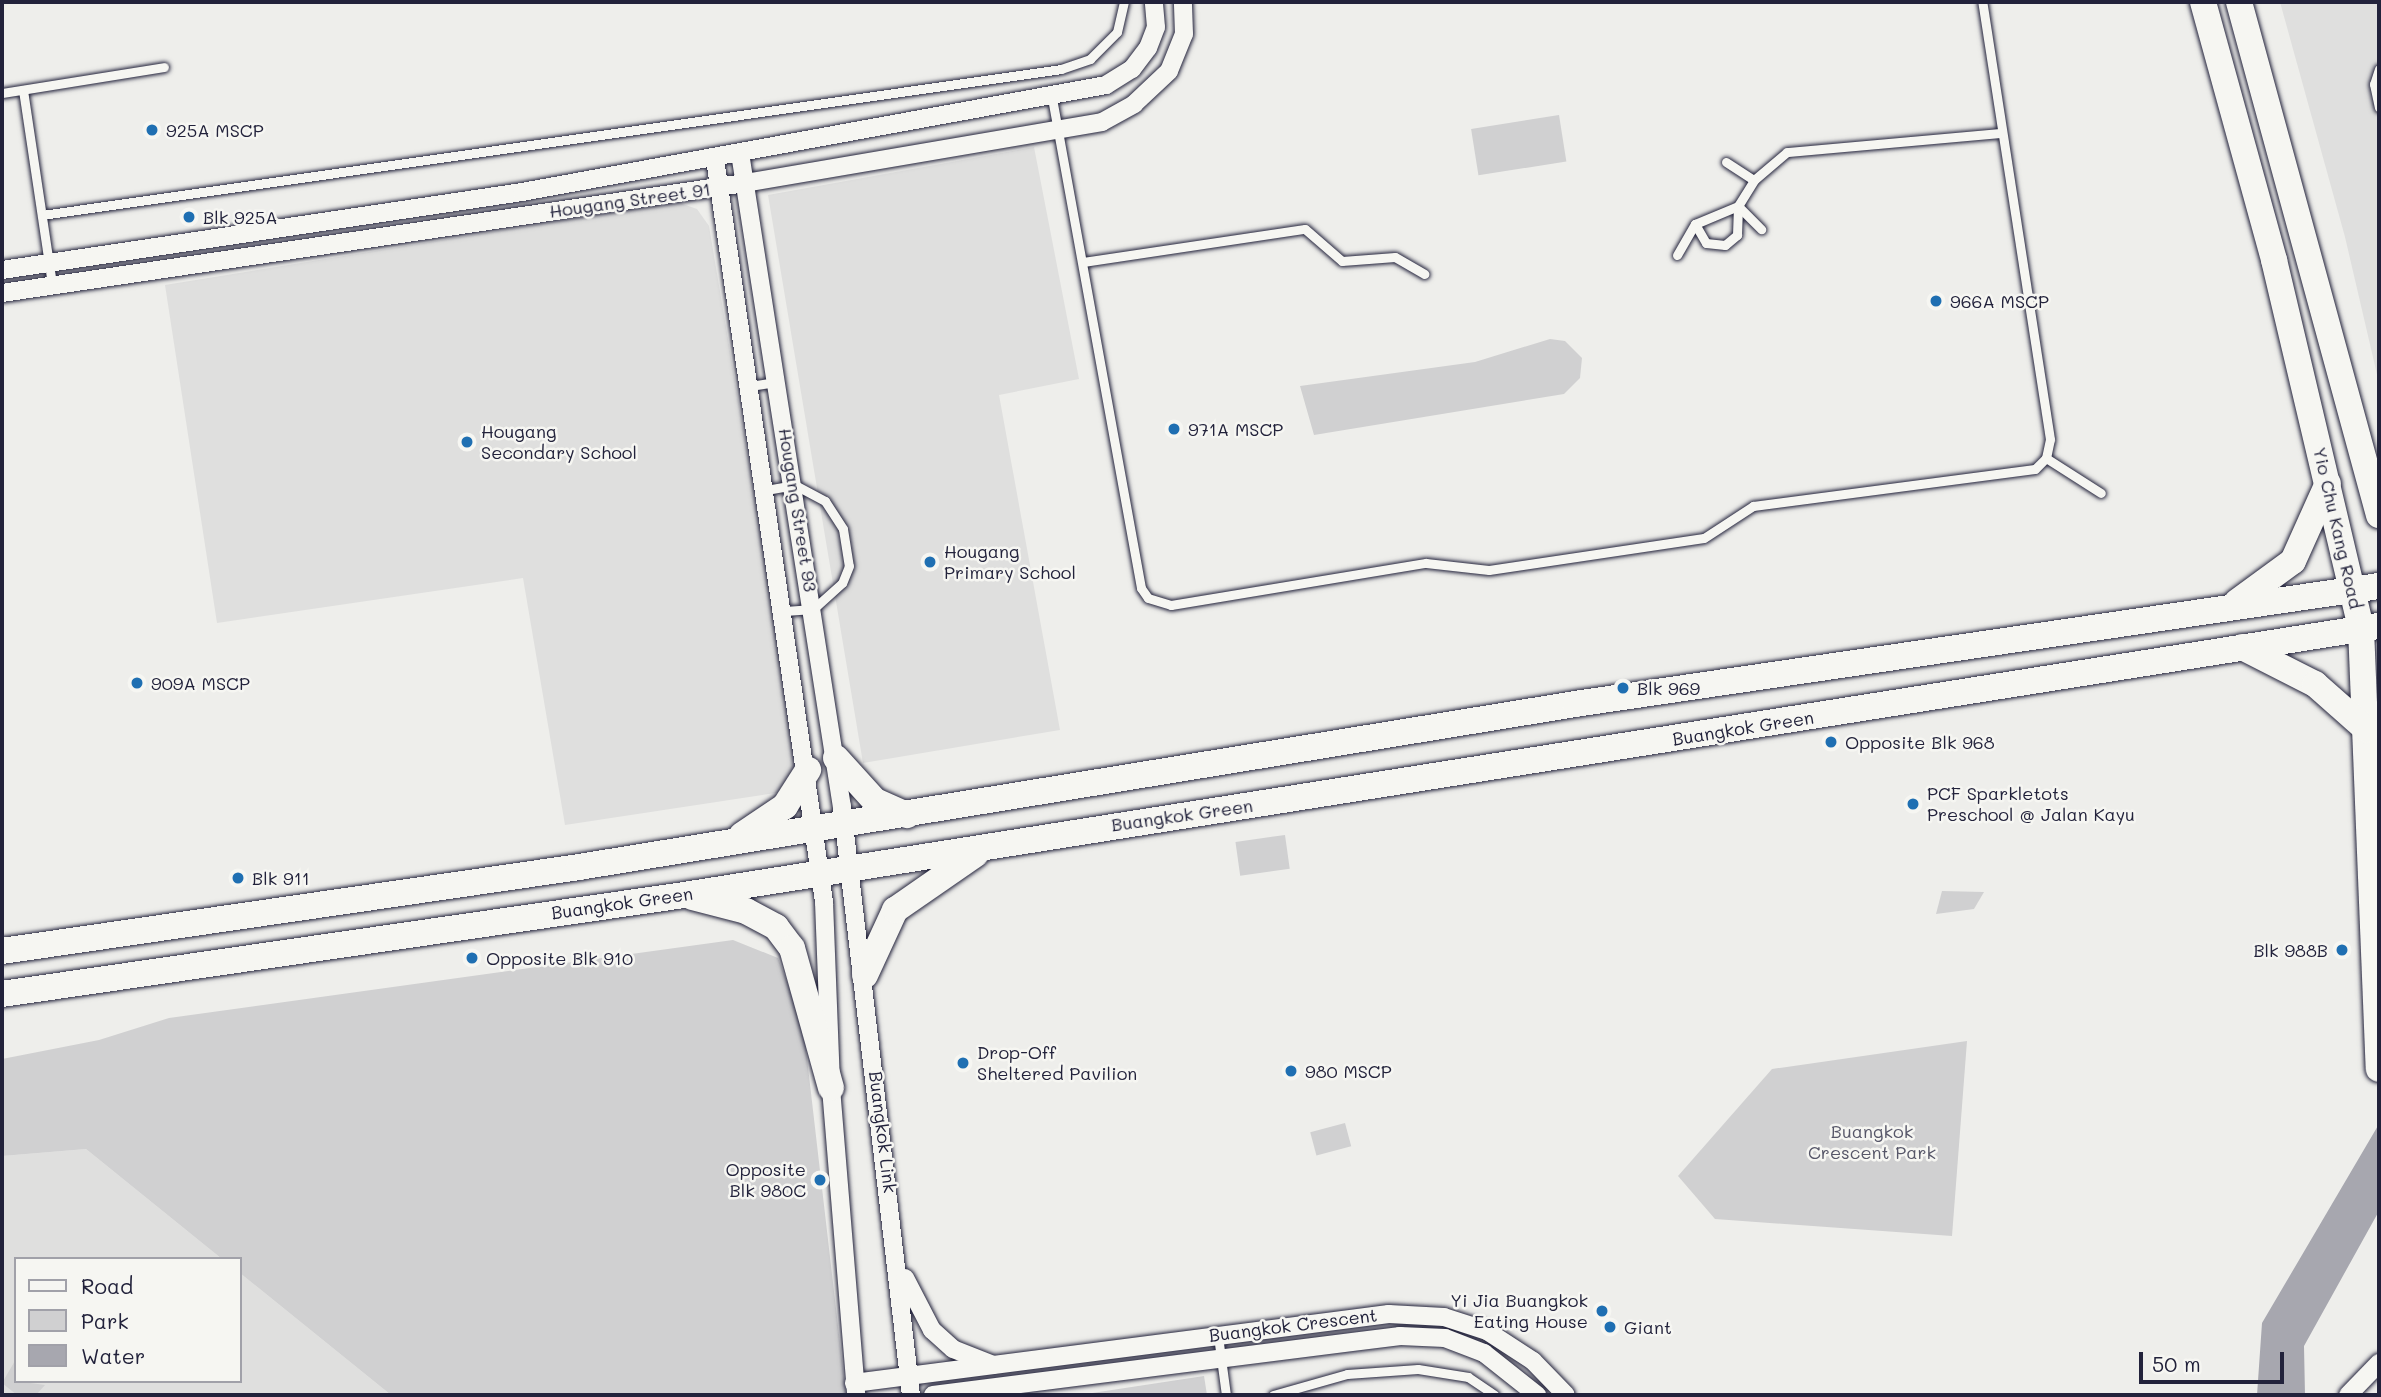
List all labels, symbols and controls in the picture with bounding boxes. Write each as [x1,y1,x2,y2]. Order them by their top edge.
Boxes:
place label: 925A MSCP [166,119,264,141]
marker: 925A MSCP [144,122,160,138]
street label: Hougang Street 91 [548,178,712,222]
place label: Blk 925A [203,206,278,228]
marker: Blk 925A [181,209,197,225]
place label: 966A MSCP [1950,290,2049,312]
marker: 966A MSCP [1928,293,1944,309]
place label: 971A MSCP [1188,418,1283,440]
place label: Hougang Secondary School [481,421,637,464]
marker: 971A MSCP [1166,421,1182,437]
street label: Hougang Street 93 [774,427,822,593]
marker: Hougang Secondary School [459,434,475,450]
street label: Yio Chu Kang Road [2309,445,2367,611]
place label: Hougang Primary School [944,541,1076,584]
marker: Hougang Primary School [922,554,938,570]
place label: 909A MSCP [151,672,250,694]
marker: 909A MSCP [129,675,145,691]
place label: Blk 969 [1637,677,1700,699]
marker: Blk 969 [1615,680,1631,696]
street label: Buangkok Green [1671,706,1815,750]
place label: Opposite Blk 968 [1845,731,1995,753]
marker: Opposite Blk 968 [1823,734,1839,750]
place label: PCF Sparkletots Preschool @ Jalan Kayu [1927,783,2135,826]
street label: Buangkok Green [1110,794,1254,836]
marker: PCF Sparkletots Preschool @ Jalan Kayu [1905,796,1921,812]
place label: Blk 911 [252,867,310,889]
marker: Blk 911 [230,870,246,886]
street label: Buangkok Green [550,882,694,924]
place label: Blk 988B [2253,939,2328,961]
marker: Blk 988B [2334,942,2350,958]
place label: Opposite Blk 910 [486,947,633,969]
marker: Opposite Blk 910 [464,950,480,966]
place label: Drop-Off Sheltered Pavilion [977,1042,1137,1084]
marker: Drop-Off Sheltered Pavilion [955,1055,971,1071]
place label: 980 MSCP [1305,1060,1392,1082]
marker: 980 MSCP [1283,1063,1299,1079]
street label: Buangkok Link [865,1070,901,1194]
park label: Buangkok Crescent Park [1808,1121,1936,1164]
place label: Opposite Blk 980C [726,1159,806,1202]
marker: Opposite Blk 980C [812,1172,828,1188]
legend [14,1257,242,1383]
text: Road [81,1272,133,1299]
place label: Yi Jia Buangkok Eating House [1450,1290,1588,1332]
marker: Yi Jia Buangkok Eating House [1594,1303,1610,1319]
street label: Buangkok Crescent [1208,1304,1378,1346]
text: Park [81,1307,129,1334]
place label: Giant [1624,1316,1672,1338]
marker: Giant [1602,1319,1618,1335]
scale bar [2143,1338,2288,1382]
text: Water [81,1342,145,1369]
text: 50 m [2152,1350,2201,1377]

